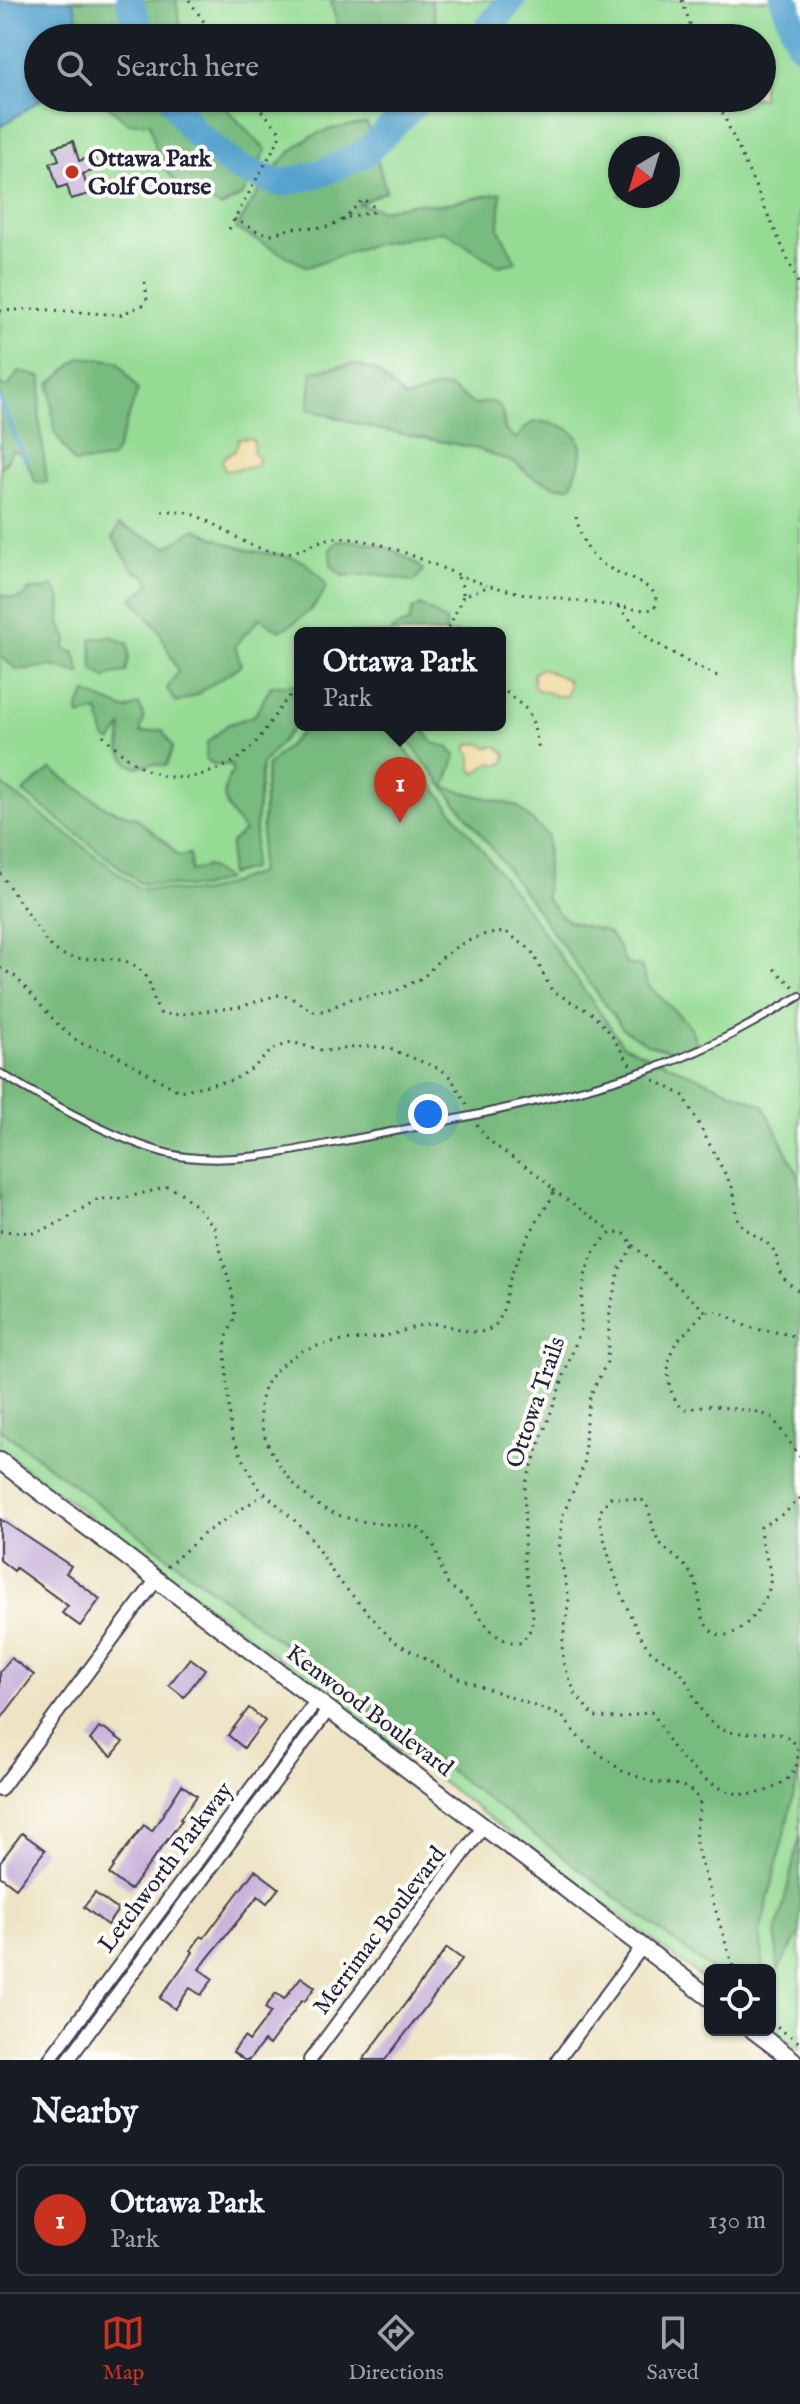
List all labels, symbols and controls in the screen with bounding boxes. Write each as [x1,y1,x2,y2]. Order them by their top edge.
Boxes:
search box [24,24,776,112]
icon: search [52,46,96,90]
text: Search here [116,49,259,87]
north arrow [608,136,680,208]
place label: Ottawa Park Golf Course [88,144,213,203]
marker: Ottawa Park Golf Course [63,163,81,181]
popup [294,627,506,731]
text: Ottawa Park [323,644,477,682]
text: Park [323,682,372,715]
pin: 1 [374,757,426,823]
your location [408,1094,448,1134]
street label: Ottowa Trails [500,1333,573,1472]
street label: Kenwood Boulevard [279,1638,459,1784]
street label: Letchworth Parkway [92,1776,241,1959]
street label: Merrimac Boulevard [307,1840,454,2021]
map controls [704,1964,776,2036]
button: locate [704,1964,776,2036]
text: Nearby [32,2091,138,2134]
text: Ottawa Park [110,2185,264,2223]
text: 1 [55,2204,65,2237]
text: 130 m [708,2204,766,2237]
text: Park [110,2223,159,2256]
tab: Map [101,2311,145,2387]
tab: Directions [348,2311,444,2387]
tab: Saved [647,2311,699,2387]

